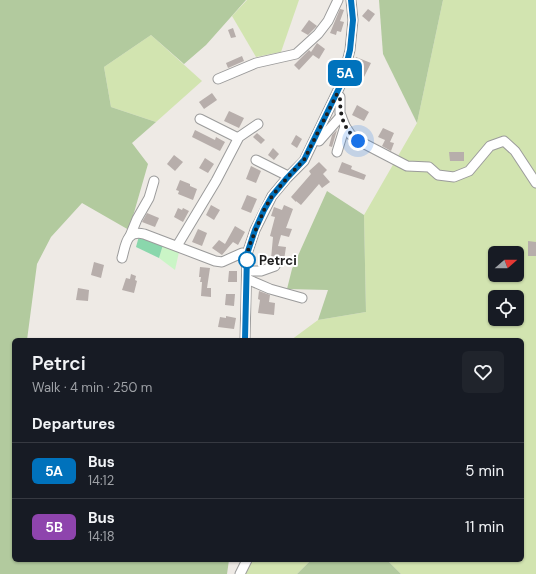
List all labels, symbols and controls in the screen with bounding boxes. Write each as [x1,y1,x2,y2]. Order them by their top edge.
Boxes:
line badge: 5A [327,60,363,86]
text: 5A [336,64,354,82]
your location [348,131,368,151]
north arrow [488,246,524,282]
map controls [488,246,524,326]
marker: Petrci [238,251,256,269]
place label: Petrci [259,252,297,269]
button: locate [488,290,524,326]
text: Petrci [32,351,86,376]
button: heart [462,351,504,393]
text: Walk · 4 min · 250 m [32,379,152,396]
text: Departures [32,414,115,434]
text: Bus [88,452,115,472]
text: 5 min [465,461,504,481]
text: 5A [45,462,63,480]
text: 14:12 [88,472,114,489]
text: Bus [88,508,115,528]
text: 11 min [465,517,504,537]
text: 5B [45,518,63,536]
text: 14:18 [88,528,115,545]

